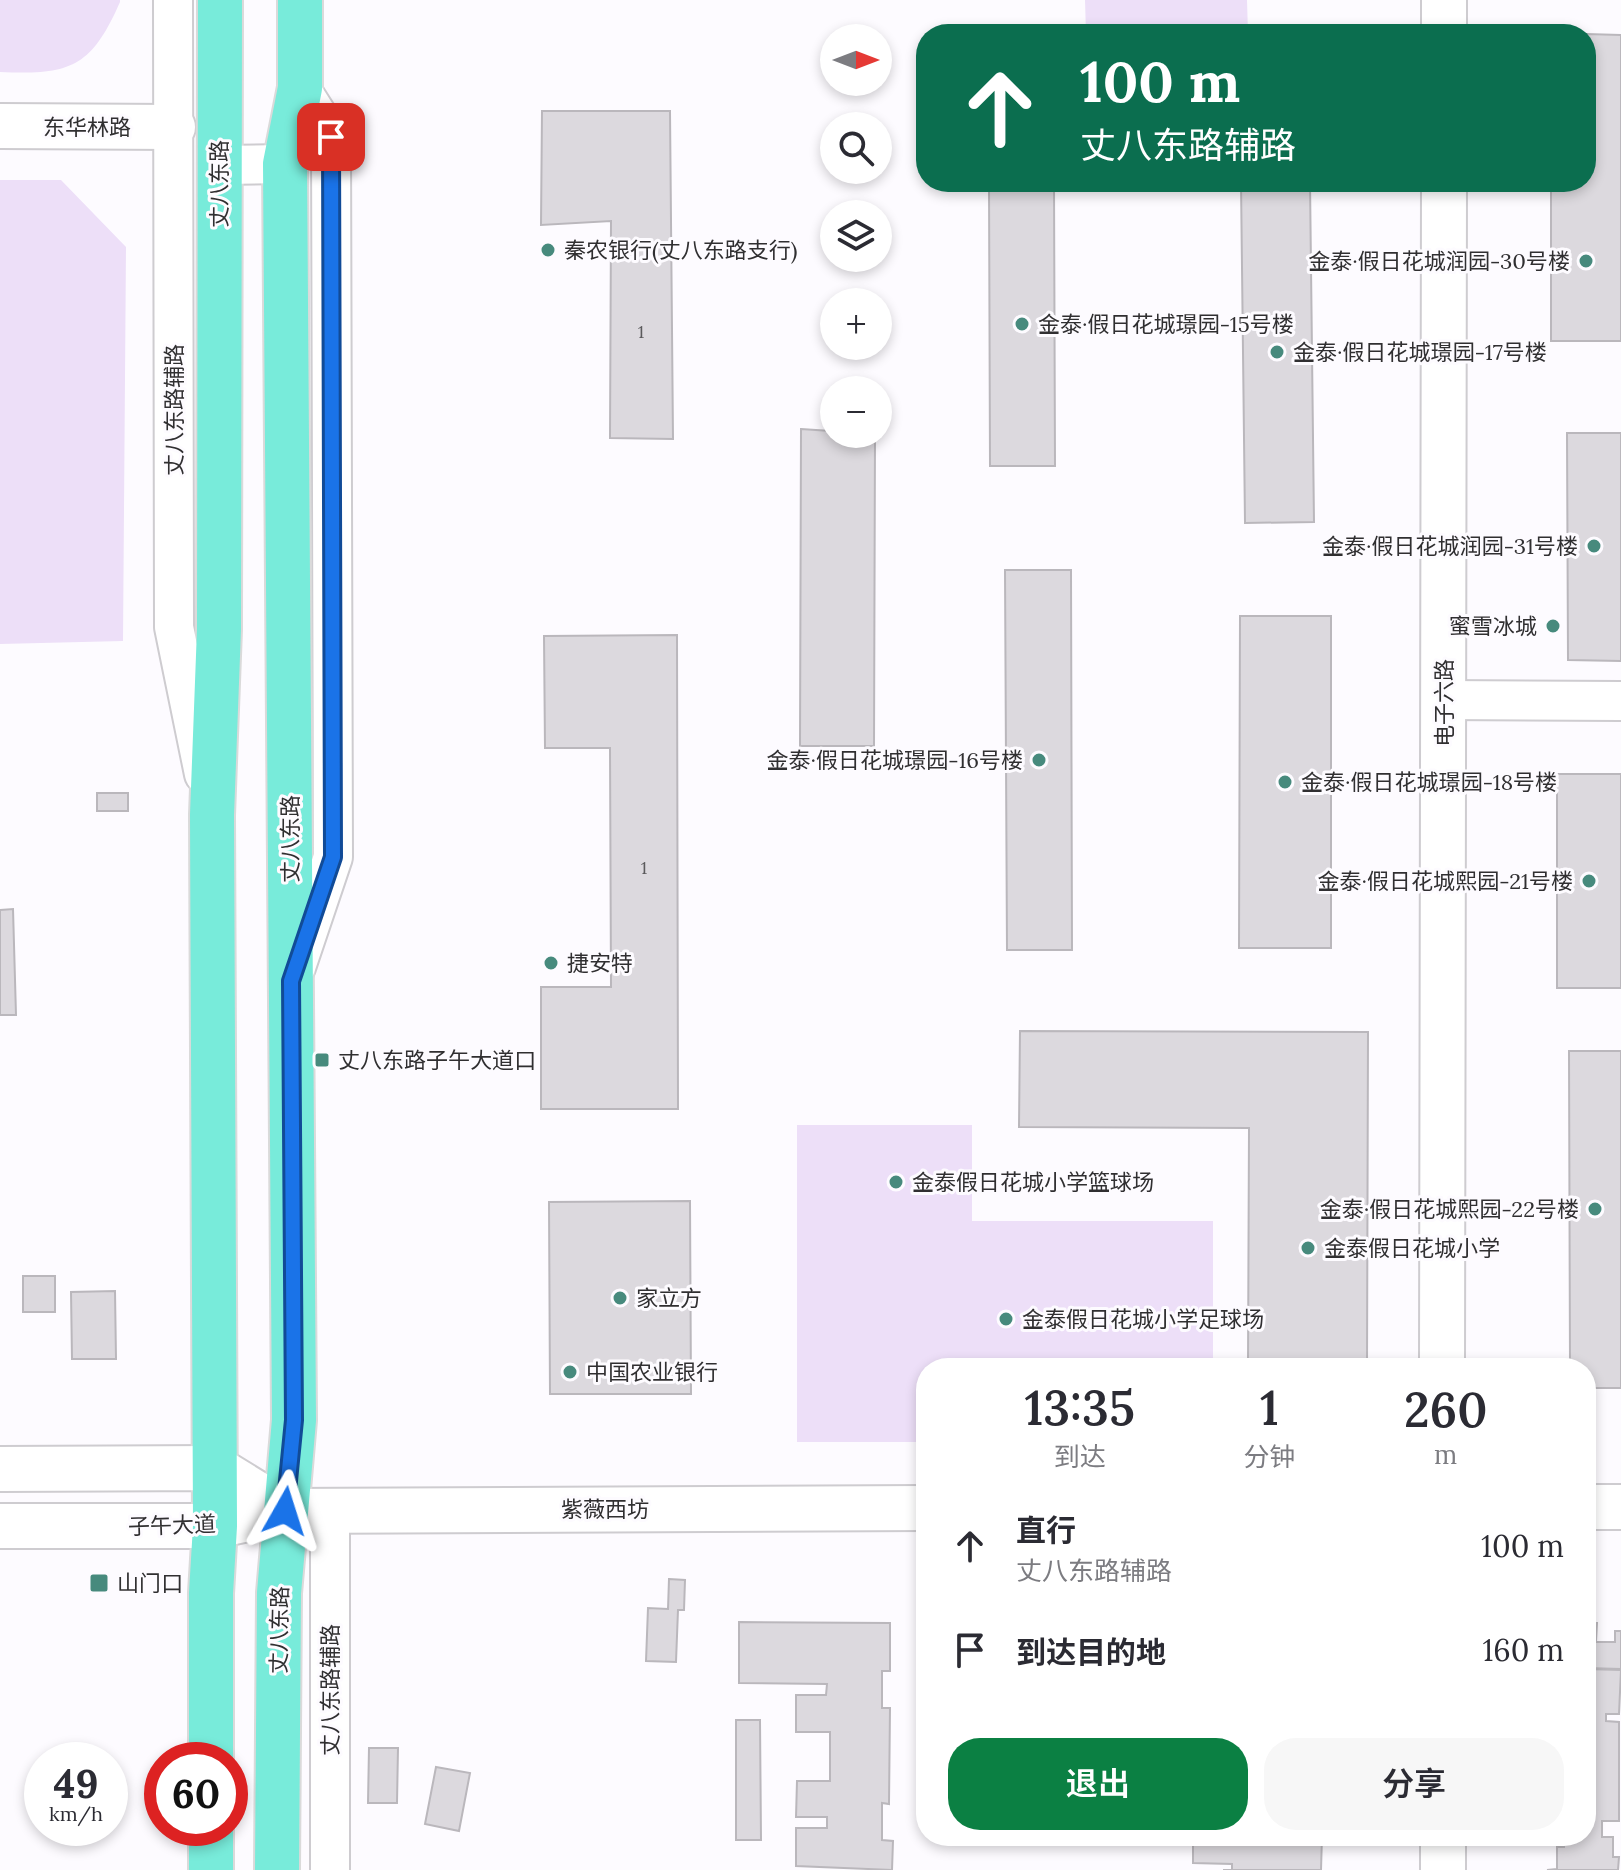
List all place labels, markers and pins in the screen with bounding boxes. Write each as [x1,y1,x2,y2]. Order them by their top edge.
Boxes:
pin [297,103,365,171]
place label: 秦农银行(丈八东路支行) [564,236,797,264]
marker: 秦农银行(丈八东路支行) [539,241,557,259]
place label: 金泰·假日花城润园-30号楼 [1308,247,1570,275]
marker: 金泰·假日花城润园-30号楼 [1577,252,1595,270]
place label: 金泰·假日花城璟园-15号楼 [1038,310,1294,338]
marker: 金泰·假日花城璟园-15号楼 [1013,315,1031,333]
place label: 金泰·假日花城璟园-17号楼 [1293,338,1547,366]
marker: 金泰·假日花城璟园-17号楼 [1268,343,1286,361]
place label: 金泰·假日花城润园-31号楼 [1322,532,1578,560]
marker: 金泰·假日花城润园-31号楼 [1585,537,1603,555]
place label: 蜜雪冰城 [1449,612,1537,640]
marker: 蜜雪冰城 [1544,617,1562,635]
place label: 金泰·假日花城璟园-16号楼 [767,746,1023,774]
marker: 金泰·假日花城璟园-16号楼 [1030,751,1048,769]
place label: 金泰·假日花城璟园-18号楼 [1301,768,1557,796]
marker: 金泰·假日花城璟园-18号楼 [1276,773,1294,791]
place label: 金泰·假日花城熙园-21号楼 [1318,867,1573,895]
marker: 金泰·假日花城熙园-21号楼 [1580,872,1598,890]
place label: 捷安特 [567,949,633,977]
marker: 捷安特 [542,954,560,972]
place label: 丈八东路子午大道口 [338,1046,536,1074]
marker: 丈八东路子午大道口 [313,1051,331,1069]
place label: 金泰假日花城小学篮球场 [912,1168,1154,1196]
marker: 金泰假日花城小学篮球场 [887,1173,905,1191]
place label: 金泰·假日花城熙园-22号楼 [1320,1195,1579,1223]
marker: 金泰·假日花城熙园-22号楼 [1586,1200,1604,1218]
place label: 金泰假日花城小学 [1324,1234,1500,1262]
marker: 金泰假日花城小学 [1299,1239,1317,1257]
place label: 家立方 [636,1284,702,1312]
marker: 家立方 [611,1289,629,1307]
place label: 金泰假日花城小学足球场 [1022,1305,1264,1333]
marker: 金泰假日花城小学足球场 [997,1310,1015,1328]
place label: 中国农业银行 [586,1358,718,1386]
marker: 中国农业银行 [561,1363,579,1381]
place label: 山门口 [117,1569,183,1597]
marker: 山门口 [88,1572,110,1594]

